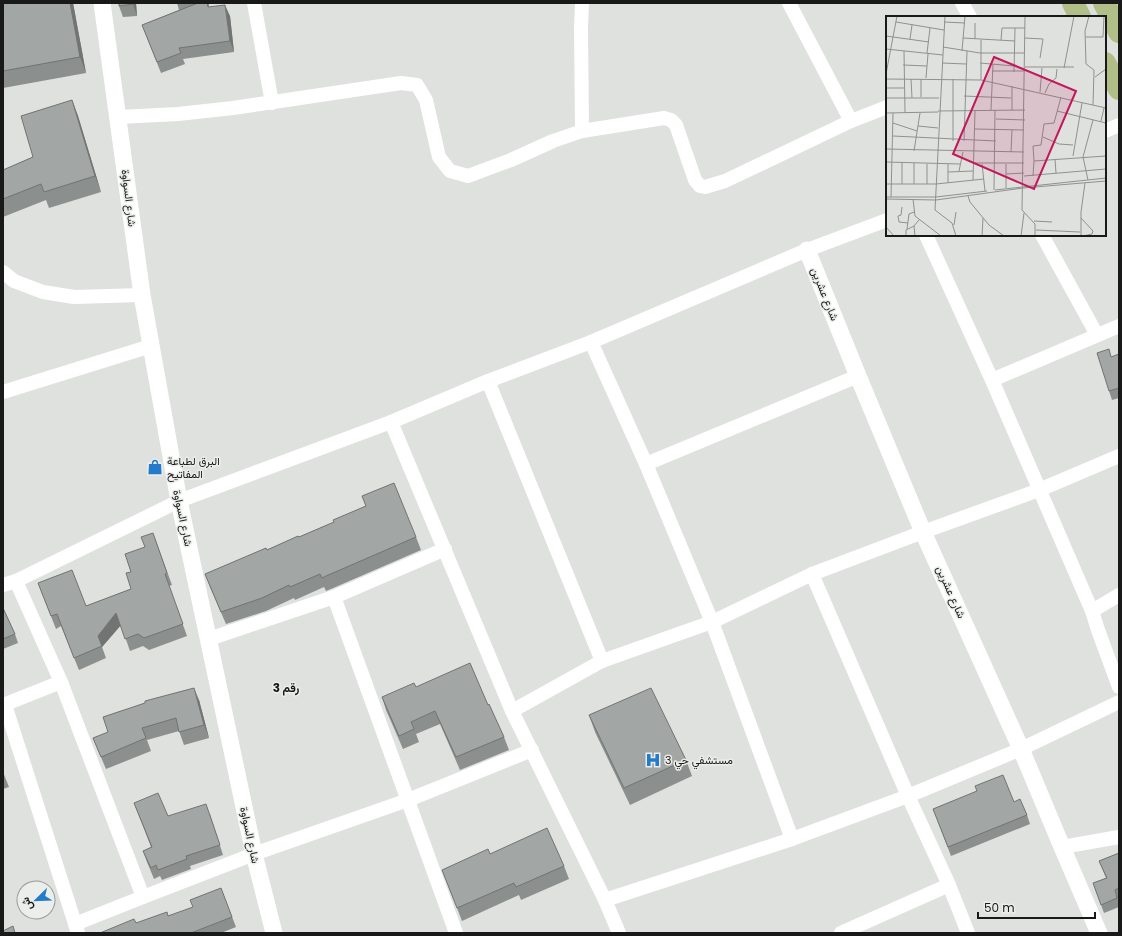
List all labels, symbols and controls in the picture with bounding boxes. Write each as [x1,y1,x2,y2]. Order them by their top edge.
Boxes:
inset map [886,16,1106,236]
street label: شارع السواوة [118,168,140,228]
street label: شارع عشرين [807,265,843,323]
place label: البرق لطباعة المفاتيح [167,453,220,482]
shop icon: البرق لطباعة المفاتيح [146,458,164,476]
street label: شارع السواوة [169,488,197,548]
street label: شارع عشرين [932,563,970,621]
district label: رقم 3 [273,679,299,696]
hospital icon: مستشفي حي 3 [644,751,662,769]
place label: مستشفي حي 3 [665,752,733,770]
street label: شارع السواوة [236,805,264,865]
north arrow [16,880,56,920]
scale bar [978,894,1095,920]
text: ش [17,895,37,913]
text: 50 m [984,899,1015,916]

